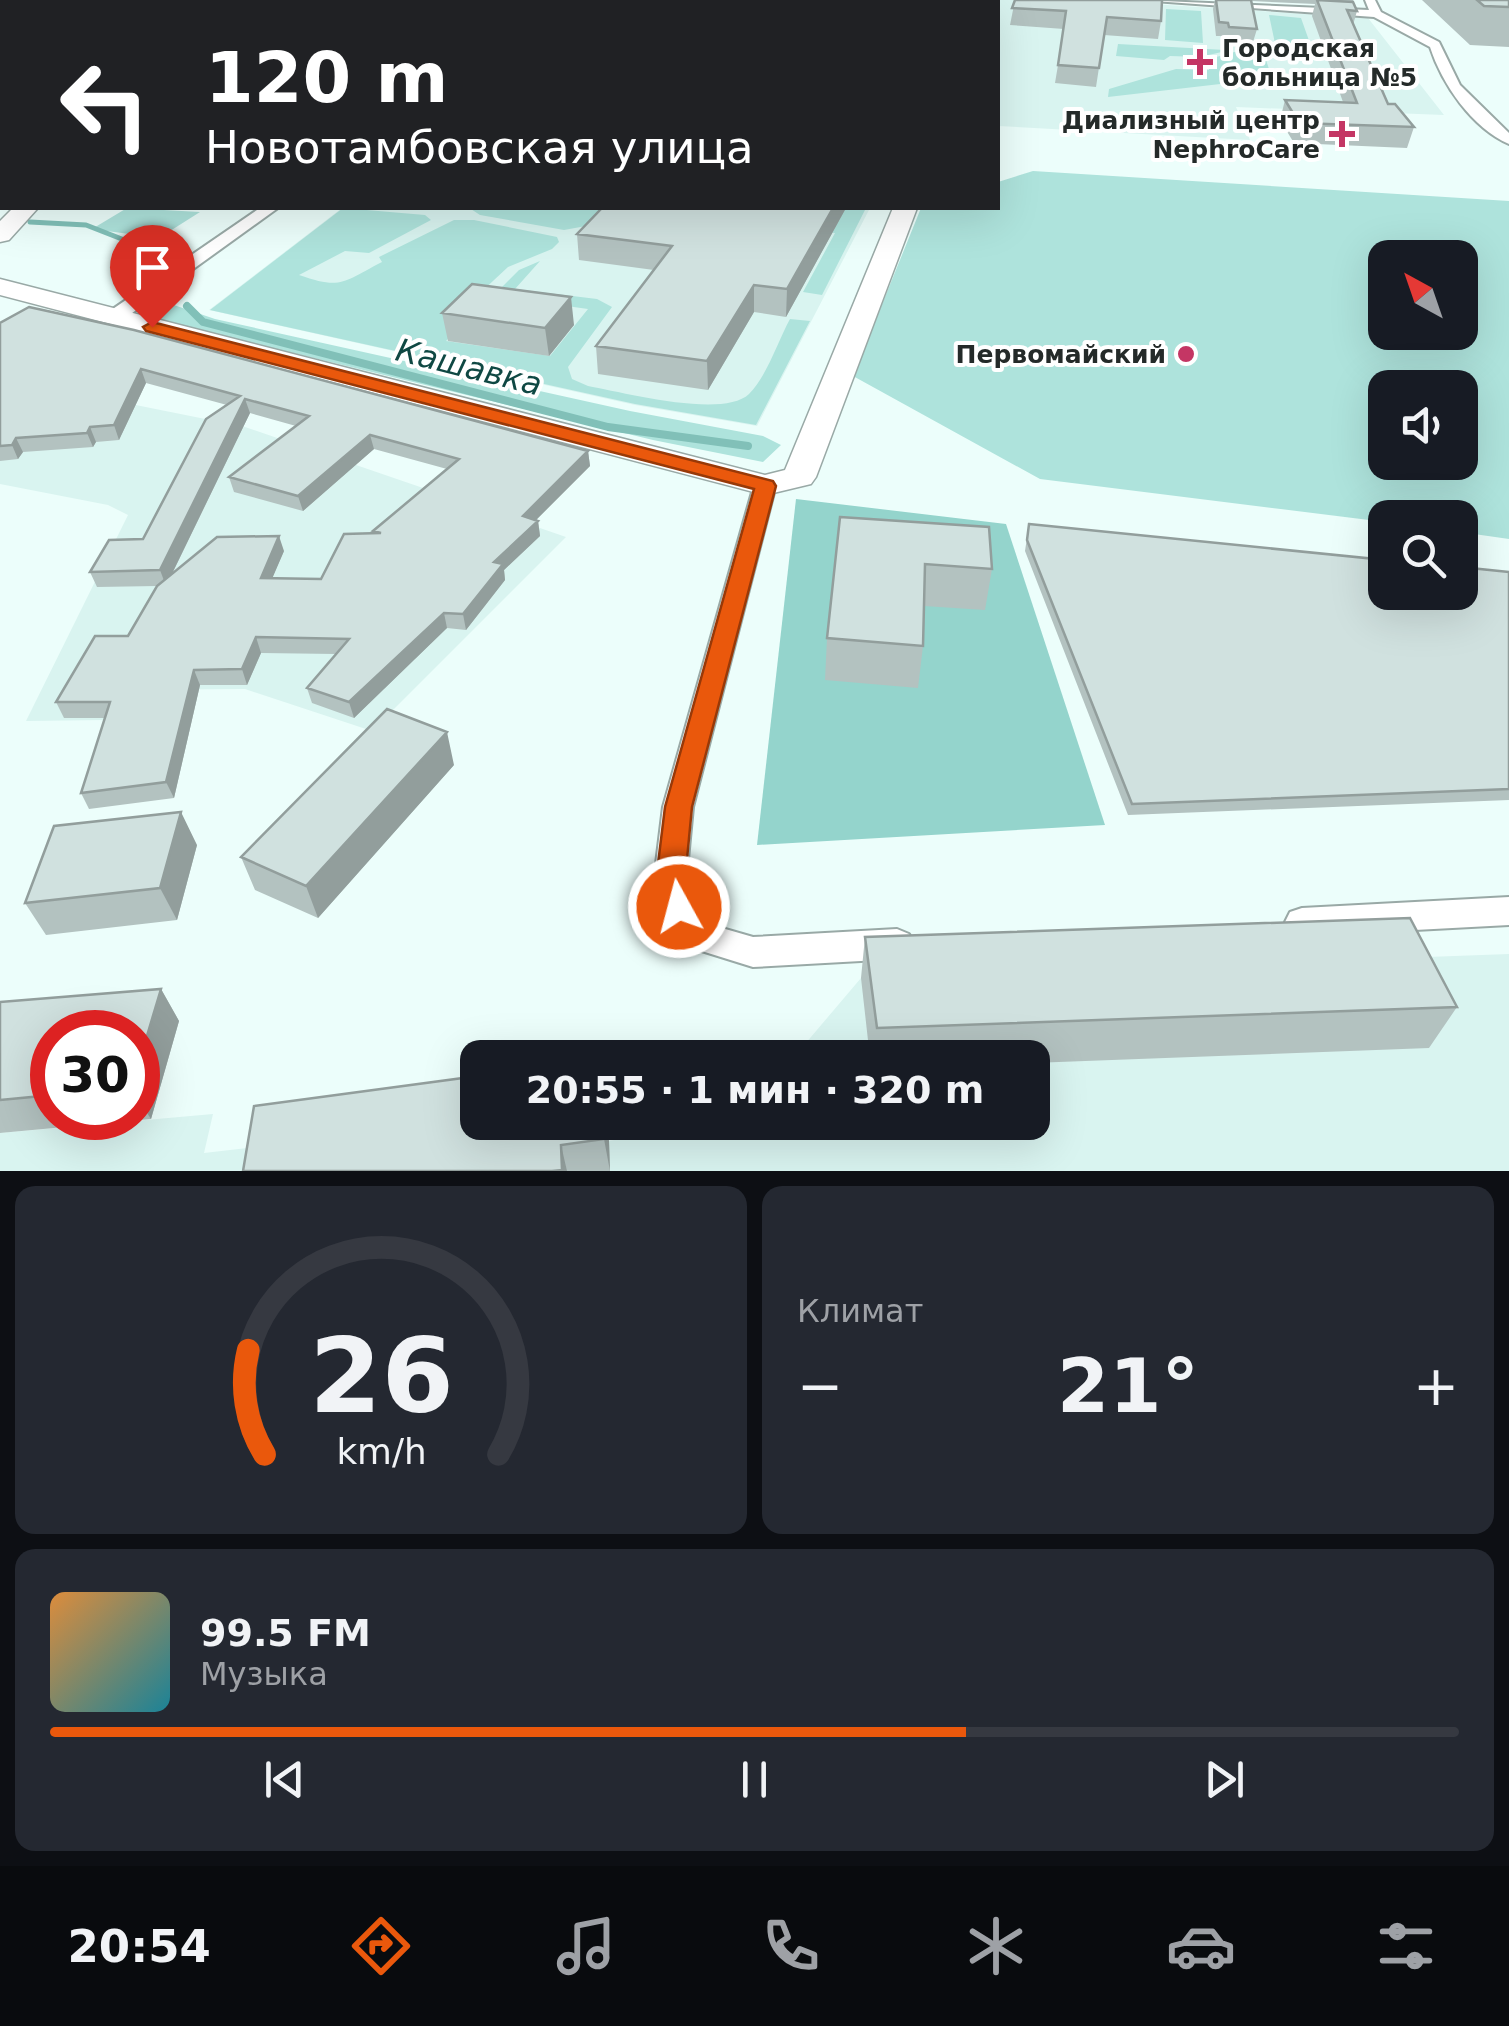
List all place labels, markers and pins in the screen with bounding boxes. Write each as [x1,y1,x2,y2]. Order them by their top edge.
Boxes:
place label: Городская больница №5 [1222,34,1417,92]
marker: Городская больница №5 [1187,49,1213,75]
place label: Диализный центр NephroCare [1062,106,1320,164]
marker: Диализный центр NephroCare [1329,121,1355,147]
pin [110,225,195,328]
place label: Первомайский [956,340,1166,369]
marker: Первомайский [1175,343,1197,365]

